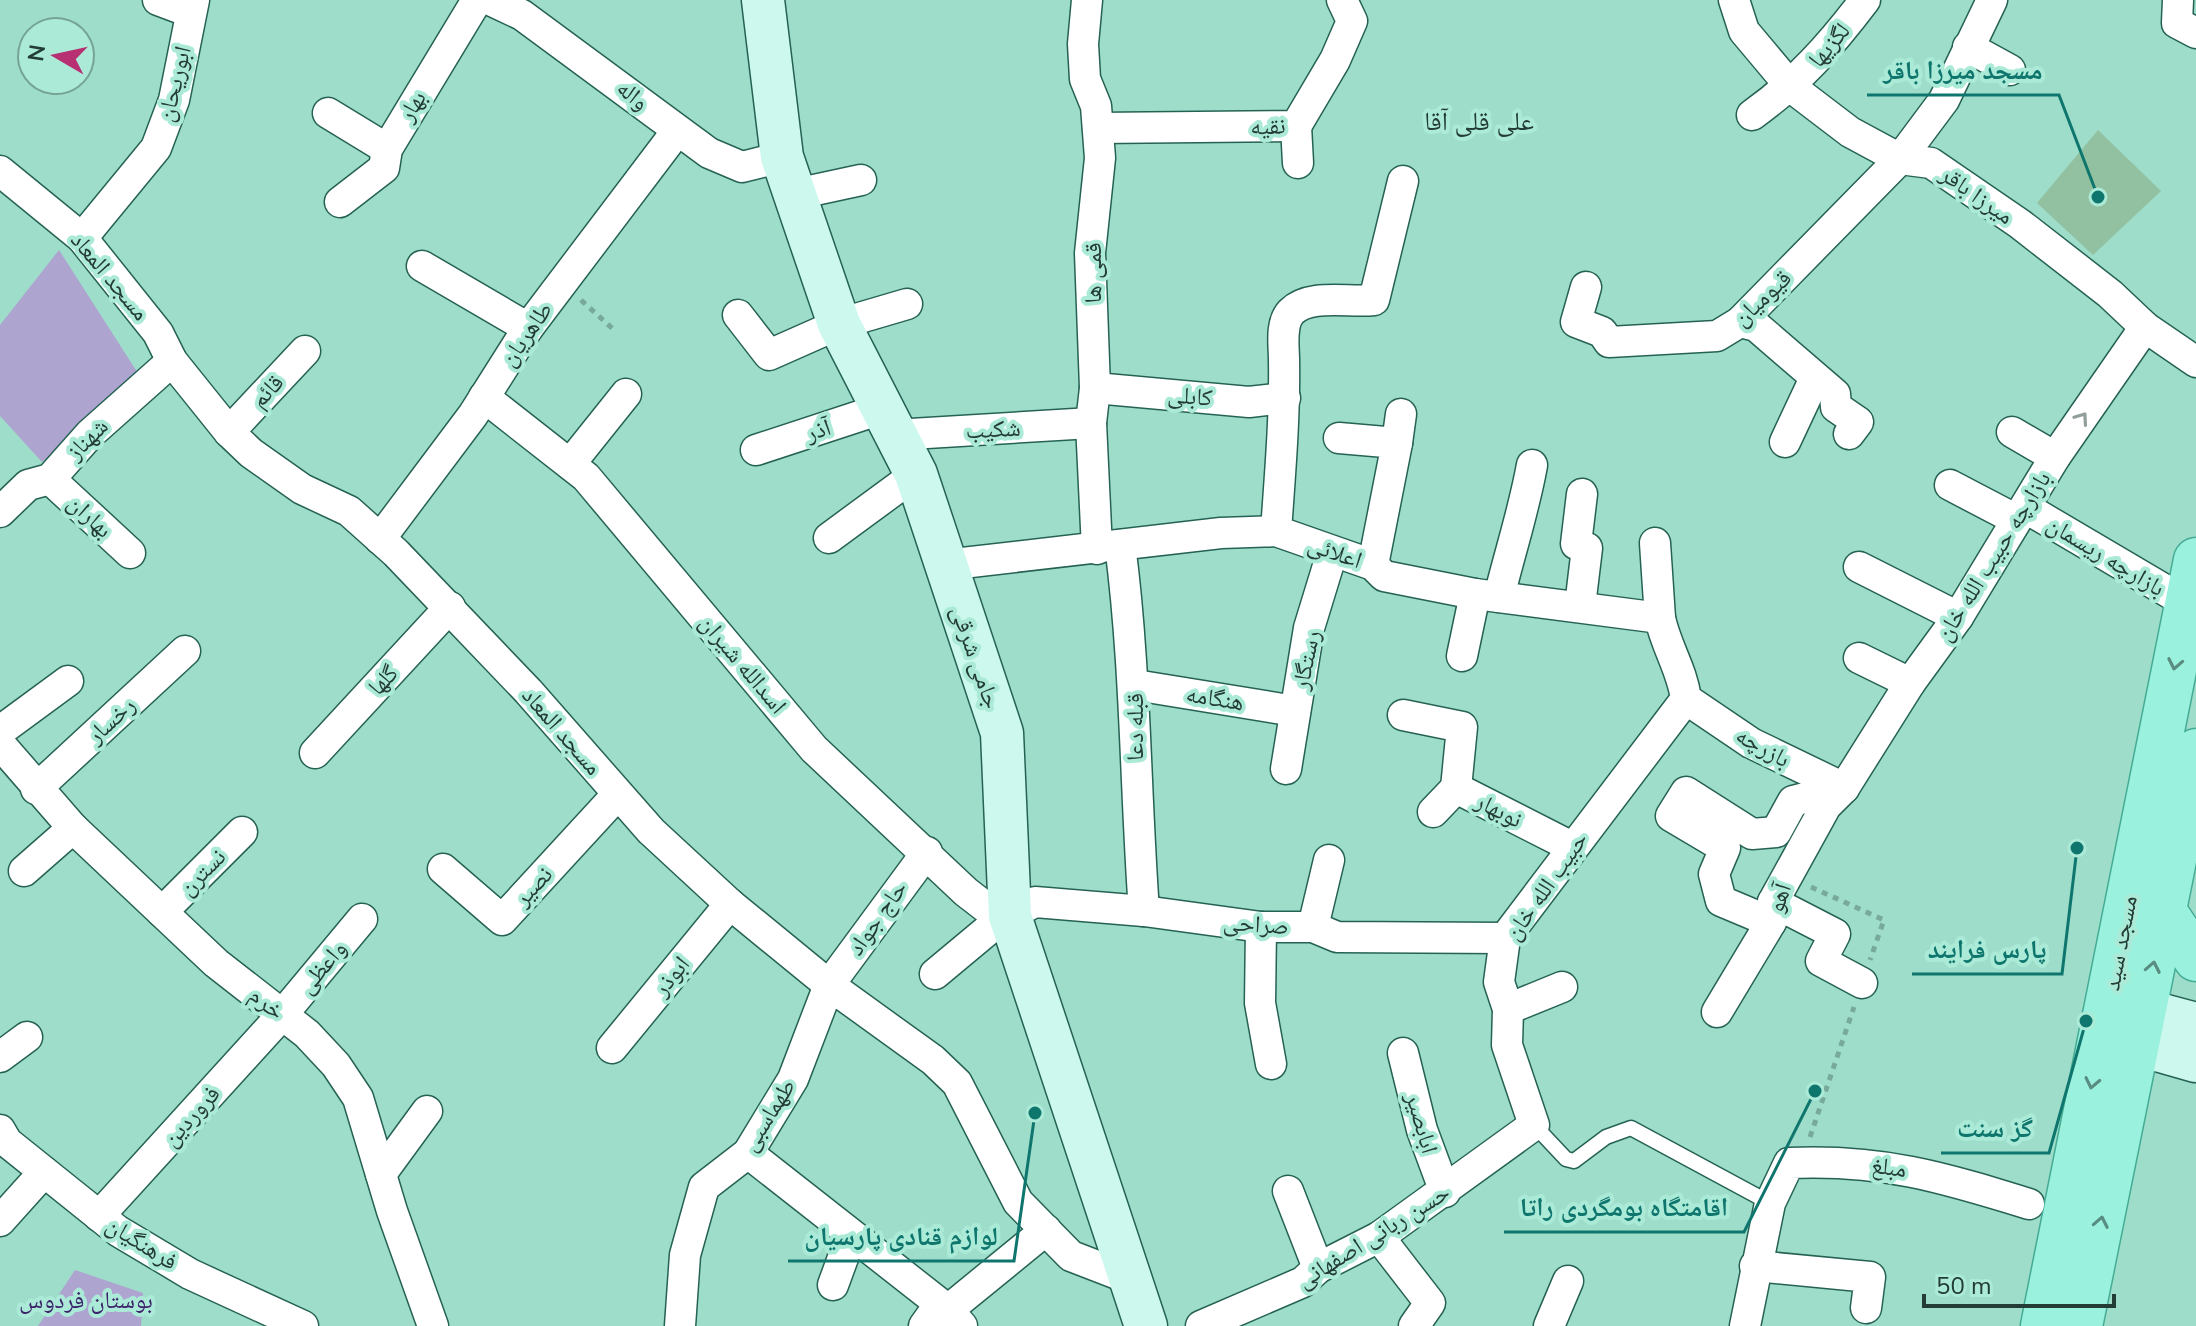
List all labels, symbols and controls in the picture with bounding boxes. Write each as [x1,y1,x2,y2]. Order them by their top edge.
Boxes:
north arrow [16,16,96,96]
street label: لگزیها [1801,16,1857,74]
text: N [21,43,53,64]
street label: ابوریحان [149,43,199,125]
callout: مسجد میرزا باقر [1867,45,2059,95]
text: مسجد میرزا باقر [1882,53,2043,88]
street label: واله [610,72,656,118]
street label: بهار [390,84,434,128]
district label: علی قلی آقا [1424,104,1534,139]
street label: نقیه [1250,109,1286,143]
street label: میرزا باقر [1933,158,2020,232]
street label: مسجد المعاد [63,225,157,327]
street label: قمی ها [1077,243,1109,303]
street label: قیومیان [1726,263,1798,333]
street label: طاهریان [492,295,560,373]
street label: قائم [243,367,291,415]
street label: کابلی [1166,378,1214,414]
street label: شهناز [58,411,115,468]
street label: آذر [800,411,836,449]
street label: شکیب [965,412,1021,446]
one-way arrow [2072,412,2087,426]
street label: بازارچه حبیب الله خان [1928,465,2058,647]
street label: بهاران [60,487,120,545]
street label: بازارچه ریسمان [2041,508,2171,604]
street label: اعلائی [1304,528,1366,576]
street label: جامی شرقی [943,601,1009,713]
street label: اسدالله شیران [692,608,794,720]
street label: رستگار [1284,627,1328,694]
one-way arrow [2167,657,2184,670]
street label: گلها [361,658,405,702]
street label: هنگامه [1184,678,1246,718]
street label: مسجد المعاد [515,680,609,782]
street label: رخسار [79,689,142,751]
street label: قبله دعا [1119,693,1151,761]
street label: بازرچه [1730,719,1796,775]
street label: نوبهار [1469,784,1528,835]
street label: حبیب الله خان [1497,825,1595,947]
street label: نسترن [171,841,233,903]
street label: نصیر [506,859,560,914]
street label: حاج جواد [840,874,914,962]
street label: آهو [1759,878,1799,917]
street label: مسجد سید [2095,893,2145,993]
street label: صراحی [1222,906,1290,942]
callout: پارس فرایند [1912,924,2062,974]
text: پارس فرایند [1928,932,2046,967]
street label: واعظی [290,933,354,1001]
street label: ابوذر [644,949,697,1003]
one-way arrow [2143,961,2160,974]
street label: خرم [243,979,291,1027]
street label: طهماسبی [733,1072,803,1158]
one-way arrow [2084,1076,2101,1090]
street label: فروردین [155,1078,227,1154]
street label: ابابصیر [1398,1088,1446,1157]
callout: گز سنت [1941,1103,2049,1153]
text: گز سنت [1957,1111,2033,1146]
street label: مبلغ [1869,1149,1909,1185]
street label: حسن ربانی اصفهانی [1290,1176,1456,1296]
callout: اقامتگاه بومگردی راتا [1504,1182,1744,1232]
text: اقامتگاه بومگردی راتا [1520,1190,1728,1225]
street label: فرهنگیان [100,1209,184,1277]
callout: لوازم قنادی پارسیان [788,1211,1014,1261]
one-way arrow [2092,1216,2109,1229]
text: لوازم قنادی پارسیان [804,1219,998,1254]
scale bar [1924,1258,2114,1308]
text: 50 m [1936,1270,1992,1302]
park label: بوستان فردوس [19,1284,153,1316]

